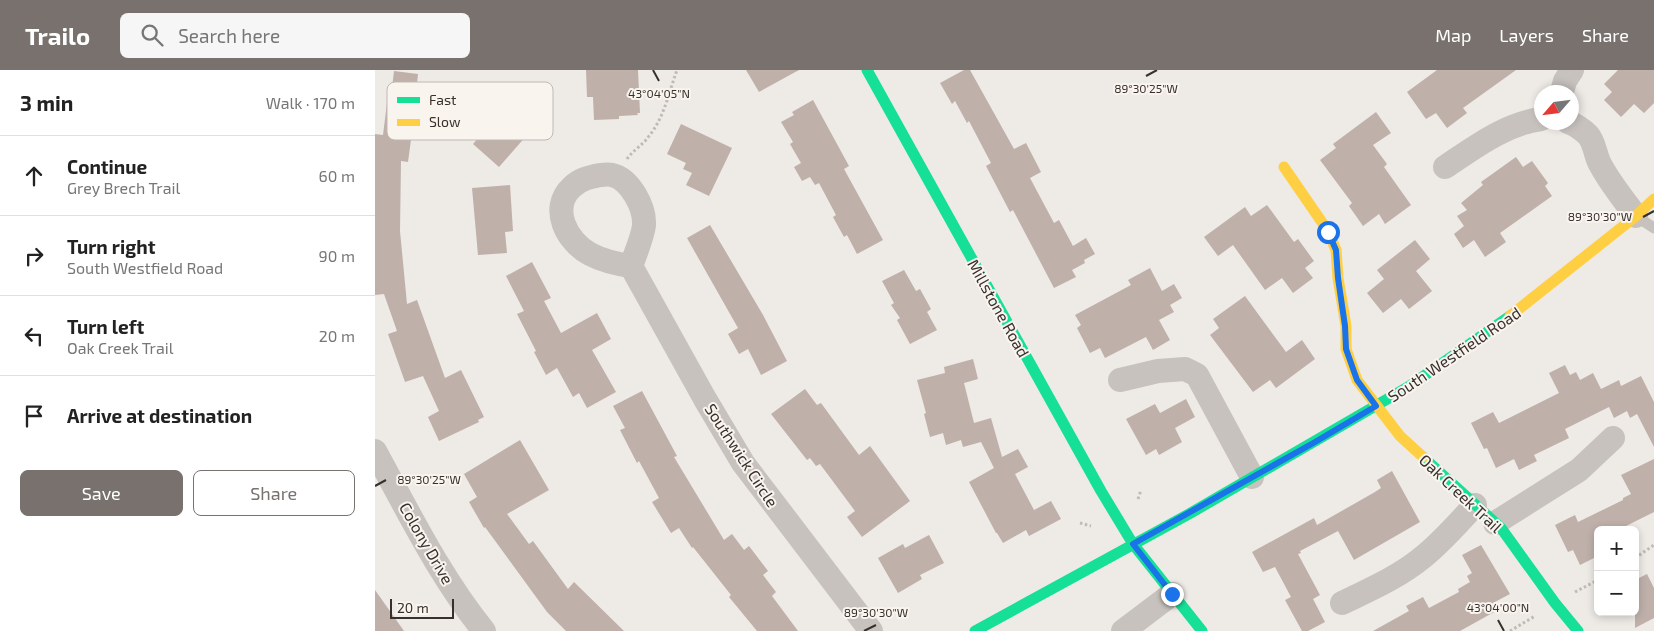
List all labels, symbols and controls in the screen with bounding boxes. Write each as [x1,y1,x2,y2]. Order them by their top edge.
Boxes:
search box [120,13,470,58]
text: Trailo [25,21,90,50]
icon: search [138,21,166,49]
text: Search here [178,24,280,47]
text: Map [1435,24,1471,46]
text: Layers [1499,24,1554,46]
text: Share [1582,24,1629,46]
text: 89°30'25"W [1114,81,1178,95]
legend [387,82,553,140]
north arrow [1534,85,1579,130]
text: 43°04'05"N [628,86,690,100]
text: 3 min [20,90,73,115]
text: Fast [429,91,456,108]
text: Walk · 170 m [266,93,355,112]
text: Slow [429,113,461,130]
text: Continue [67,155,147,178]
icon: ahead [20,162,48,190]
text: 60 m [319,166,355,185]
text: Grey Brech Trail [67,178,180,197]
text: 89°30'30"W [1568,209,1632,223]
route start [1317,221,1340,244]
text: Turn right [67,235,155,258]
icon: right [20,242,48,270]
text: 90 m [319,246,355,265]
street label: Millstone Road [964,256,1034,360]
text: South Westfield Road [67,258,223,277]
street label: South Westfield Road [1384,302,1524,406]
text: Turn left [67,315,144,338]
icon: left [20,322,48,350]
text: 20 m [319,326,355,345]
text: Oak Creek Trail [67,338,173,357]
street label: Southwick Circle [701,400,783,510]
icon: arrive [20,402,48,430]
text: Arrive at destination [67,404,252,427]
street label: Oak Creek Trail [1416,450,1507,536]
button: Save [20,470,183,516]
button: Share [193,470,355,516]
text: 89°30'25"W [397,472,461,486]
street label: Colony Drive [396,499,458,587]
map controls [1594,526,1639,616]
button: + [1594,526,1639,571]
button: − [1594,571,1639,616]
route end [1161,583,1184,606]
scale bar [390,596,454,619]
text: 20 m [397,599,429,616]
text: 43°04'00"N [1467,600,1529,614]
text: 89°30'30"W [844,605,908,619]

